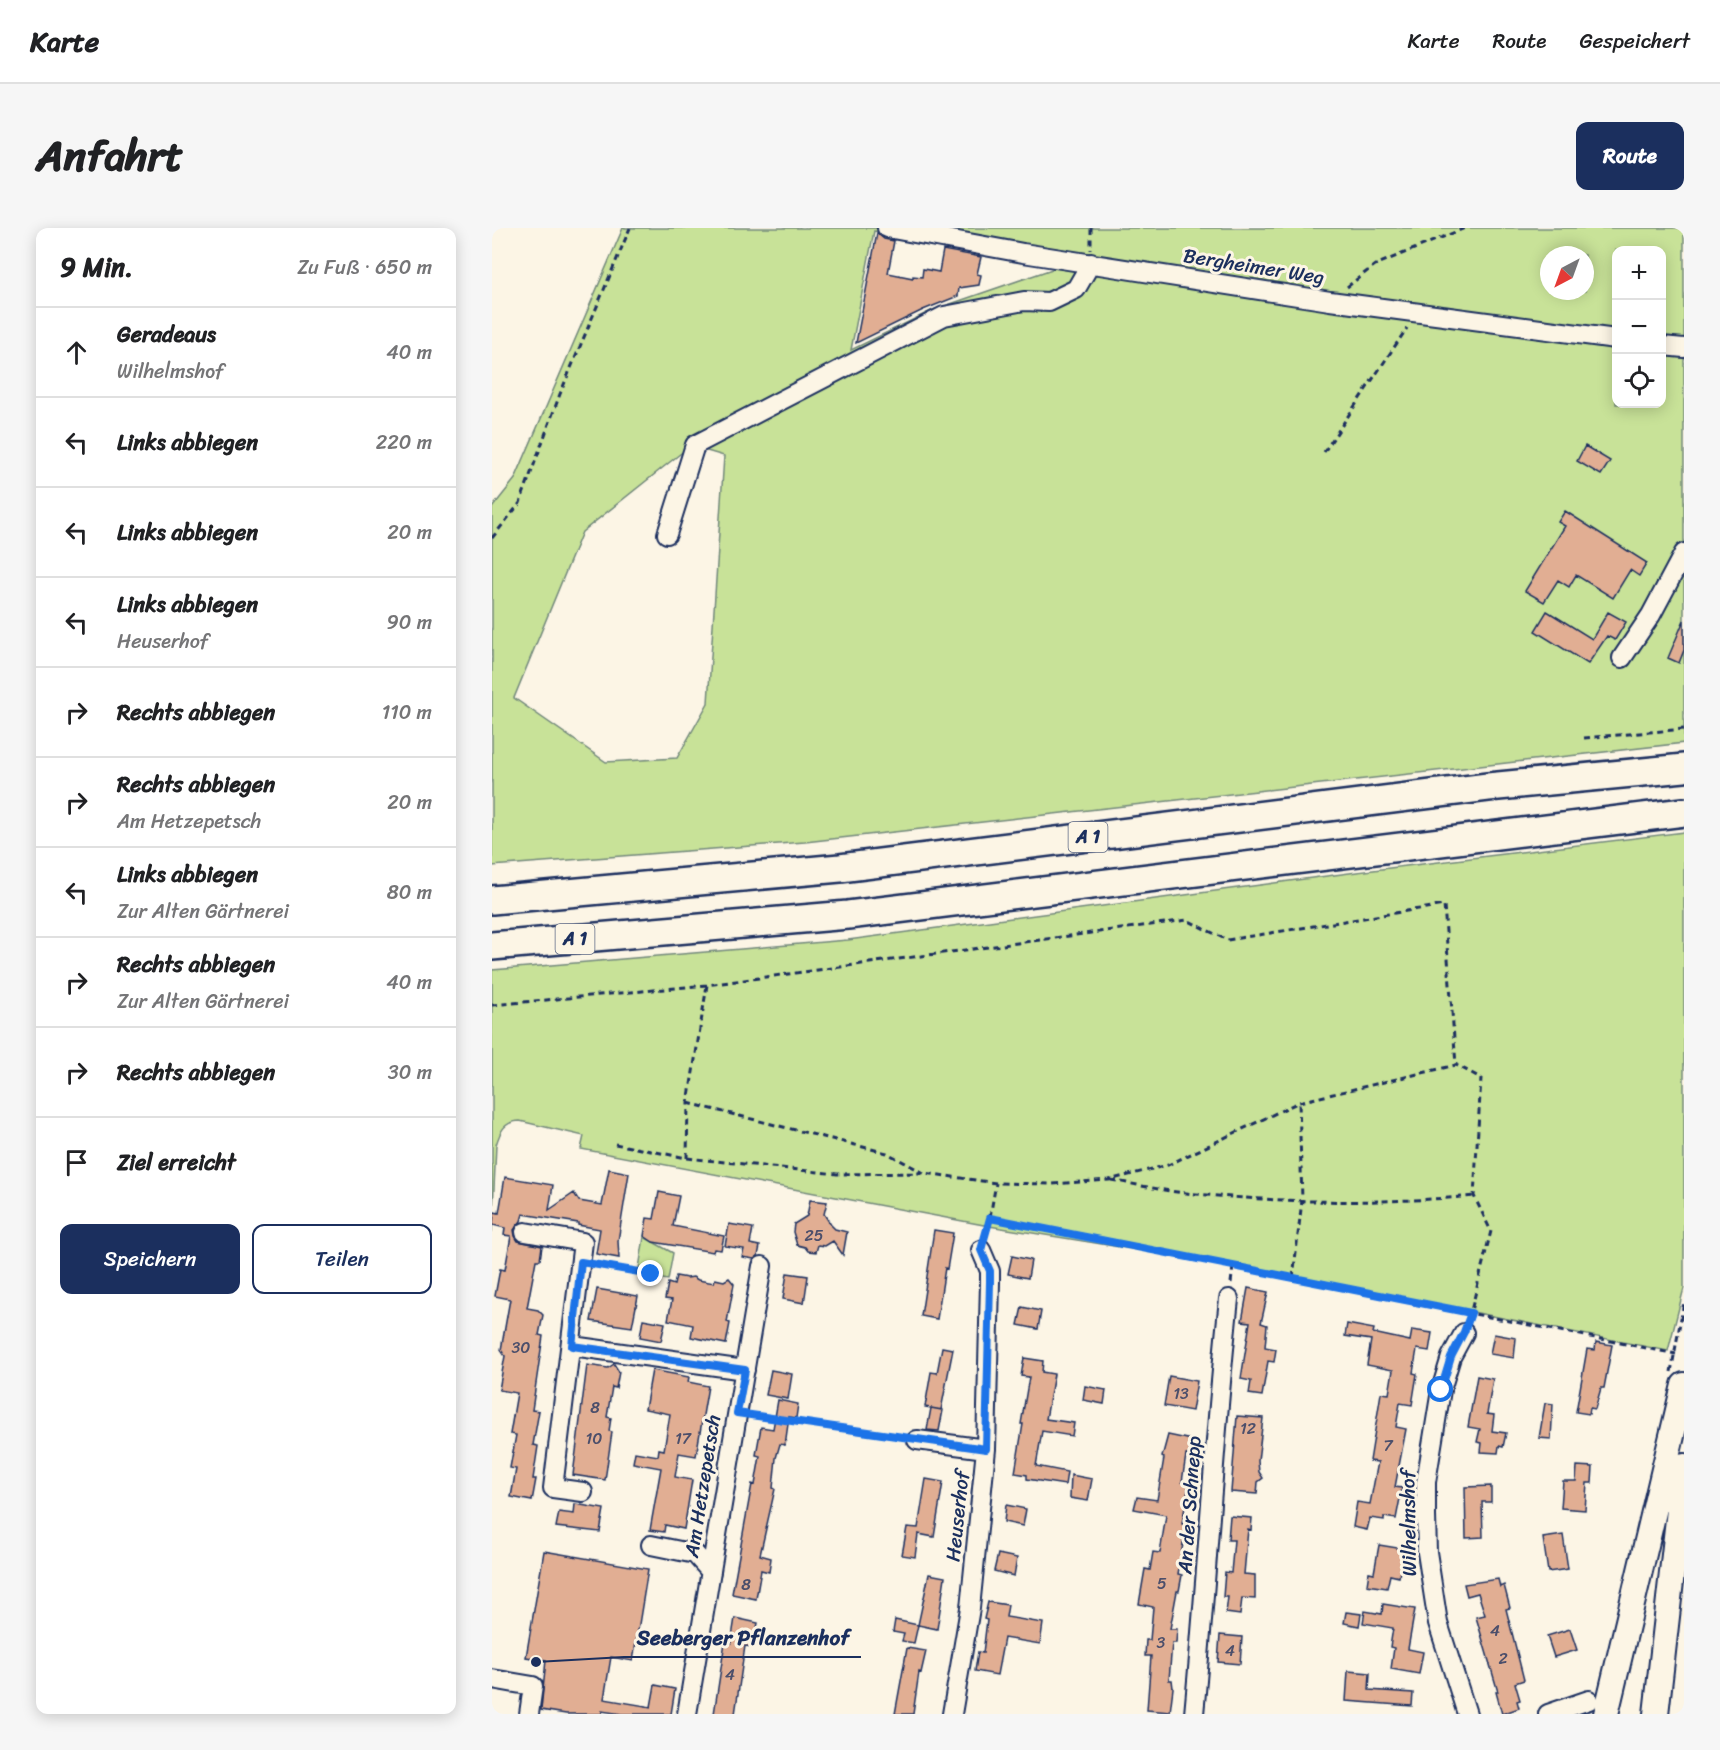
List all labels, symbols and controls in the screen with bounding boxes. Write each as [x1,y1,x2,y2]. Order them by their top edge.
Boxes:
text: Karte [30,17,99,66]
text: Karte [1408,22,1459,60]
text: Route [1492,22,1546,60]
text: Gespeichert [1579,22,1690,60]
text: Anfahrt [36,119,183,193]
button: Route [1576,122,1684,190]
street label: Bergheimer Weg [1181,238,1327,295]
text: 9 Min. [60,244,133,290]
north arrow [1540,246,1594,300]
map controls [1612,246,1666,408]
button: + [1612,246,1666,300]
text: Zu Fuß · 650 m [297,250,432,285]
button: − [1612,300,1666,354]
text: Geradeaus [117,315,216,354]
text: 40 m [386,335,432,370]
icon: ahead [60,336,93,369]
text: Wilhelmshof [117,354,224,389]
button: locate [1612,354,1666,408]
text: Links abbiegen [117,423,258,462]
text: 220 m [376,425,432,460]
icon: left [60,426,93,459]
text: Links abbiegen [117,513,258,552]
text: 20 m [387,515,432,550]
icon: left [60,516,93,549]
text: Links abbiegen [117,585,258,624]
text: 90 m [387,605,432,640]
icon: left [60,606,93,639]
text: Heuserhof [117,624,209,659]
text: Rechts abbiegen [117,693,275,732]
text: 110 m [382,695,432,730]
icon: right [60,696,93,729]
text: Rechts abbiegen [117,765,275,804]
text: 20 m [387,785,432,820]
icon: right [60,786,93,819]
text: Am Hetzepetsch [117,804,261,839]
road number: A 1 [1068,822,1108,852]
text: Links abbiegen [117,855,258,894]
text: 80 m [387,875,432,910]
icon: left [60,876,93,909]
text: Zur Alten Gärtnerei [117,894,289,929]
road number: A 1 [556,924,595,954]
text: Rechts abbiegen [117,945,275,984]
text: 40 m [386,965,432,1000]
icon: right [60,966,93,999]
text: Zur Alten Gärtnerei [117,984,289,1019]
text: Rechts abbiegen [117,1053,275,1092]
text: 30 m [388,1055,432,1090]
icon: right [60,1056,93,1089]
text: Ziel erreicht [117,1143,236,1182]
icon: arrive [60,1146,93,1179]
house number: 25 [804,1221,824,1250]
button: Speichern [60,1224,240,1294]
button: Teilen [252,1224,432,1294]
route end [637,1260,663,1286]
house number: 30 [512,1333,530,1362]
route start [1427,1376,1453,1402]
house number: 13 [1173,1379,1189,1408]
house number: 8 [590,1393,600,1422]
street label: Am Hetzepetsch [674,1412,731,1561]
house number: 12 [1240,1414,1256,1443]
house number: 10 [586,1424,602,1453]
house number: 17 [675,1424,692,1453]
house number: 7 [1383,1431,1393,1460]
street label: An der Schnepp [1167,1434,1212,1576]
street label: Heuserhof [935,1466,980,1563]
street label: Wilhelmshof [1390,1466,1427,1577]
house number: 5 [1157,1569,1167,1598]
house number: 8 [741,1570,751,1599]
house number: 4 [1490,1616,1500,1645]
callout: Seeberger Pflanzenhof [624,1618,861,1657]
text: Seeberger Pflanzenhof [636,1619,852,1657]
house number: 3 [1157,1628,1166,1657]
house number: 4 [1225,1636,1235,1665]
house number: 2 [1498,1644,1508,1673]
house number: 4 [725,1660,735,1689]

